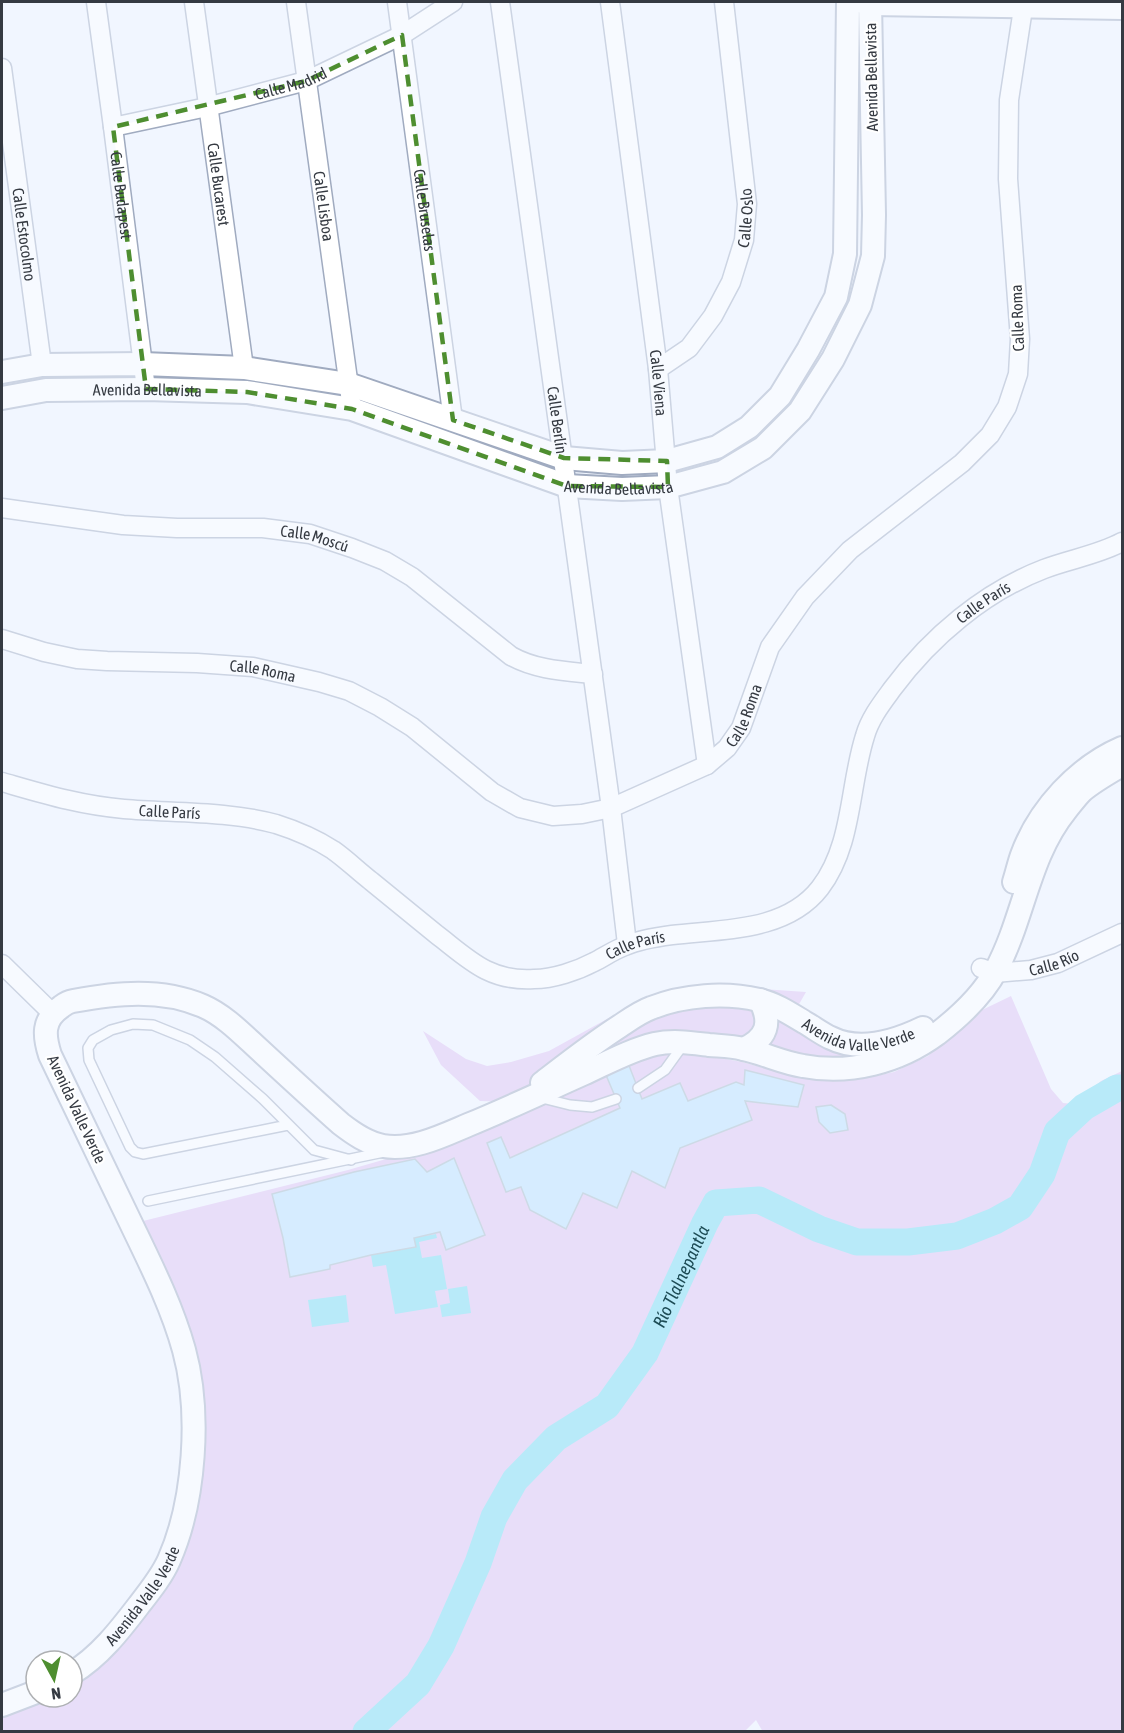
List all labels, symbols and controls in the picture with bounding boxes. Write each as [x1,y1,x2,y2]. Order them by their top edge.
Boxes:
street label: Avenida Bellavista [861,22,881,132]
street label: Calle Madrid [253,64,329,103]
street label: Calle Bucarest [204,142,234,227]
street label: Calle Budapest [107,151,136,240]
street label: Calle Bruselas [410,168,439,253]
street label: Calle Lisboa [310,170,338,242]
street label: Calle Estocolmo [9,187,40,282]
street label: Calle Oslo [733,188,756,250]
street label: Calle Roma [1007,284,1027,352]
street label: Calle Viena [647,349,671,417]
street label: Avenida Bellavista [93,380,202,400]
street label: Calle Berlín [544,385,571,455]
street label: Avenida Bellavista [563,477,675,498]
street label: Calle Moscú [279,521,351,555]
street label: Calle París [952,577,1013,627]
street label: Calle Roma [229,656,297,685]
street label: Calle Roma [722,682,765,750]
street label: Calle París [138,801,201,822]
street label: Calle París [602,927,666,963]
street label: Calle Río [1027,946,1082,979]
street label: Avenida Valle Verde [799,1014,917,1054]
street label: Avenida Valle Verde [44,1052,110,1166]
water label: Río Tlalnepantla [648,1221,713,1331]
street label: Avenida Valle Verde [102,1544,183,1649]
north arrow [24,1649,84,1709]
text: N [50,1684,62,1703]

